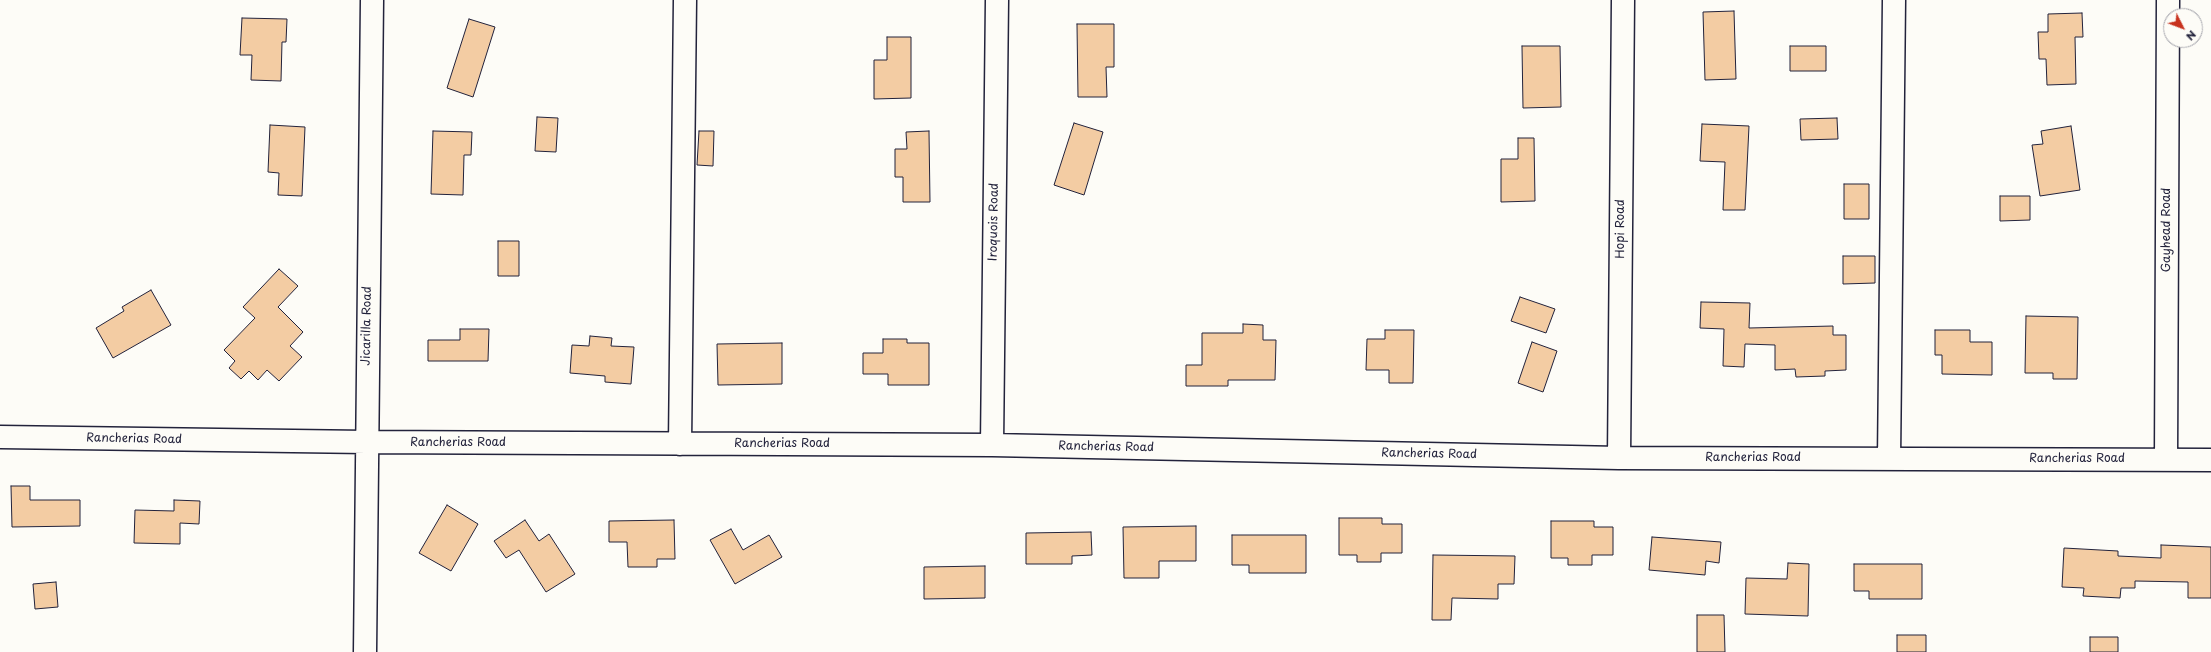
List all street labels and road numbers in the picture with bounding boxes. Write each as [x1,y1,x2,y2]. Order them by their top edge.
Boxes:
street label: Iroquois Road [986,183,1002,261]
street label: Gayhead Road [2160,188,2174,272]
street label: Hopi Road [1614,199,1628,259]
street label: Jicarilla Road [359,286,375,366]
street label: Rancherias Road [86,431,182,447]
street label: Rancherias Road [410,436,506,450]
street label: Rancherias Road [734,437,830,451]
street label: Rancherias Road [1058,439,1154,455]
street label: Rancherias Road [1381,446,1477,462]
street label: Rancherias Road [1705,451,1801,465]
street label: Rancherias Road [2029,452,2125,466]

